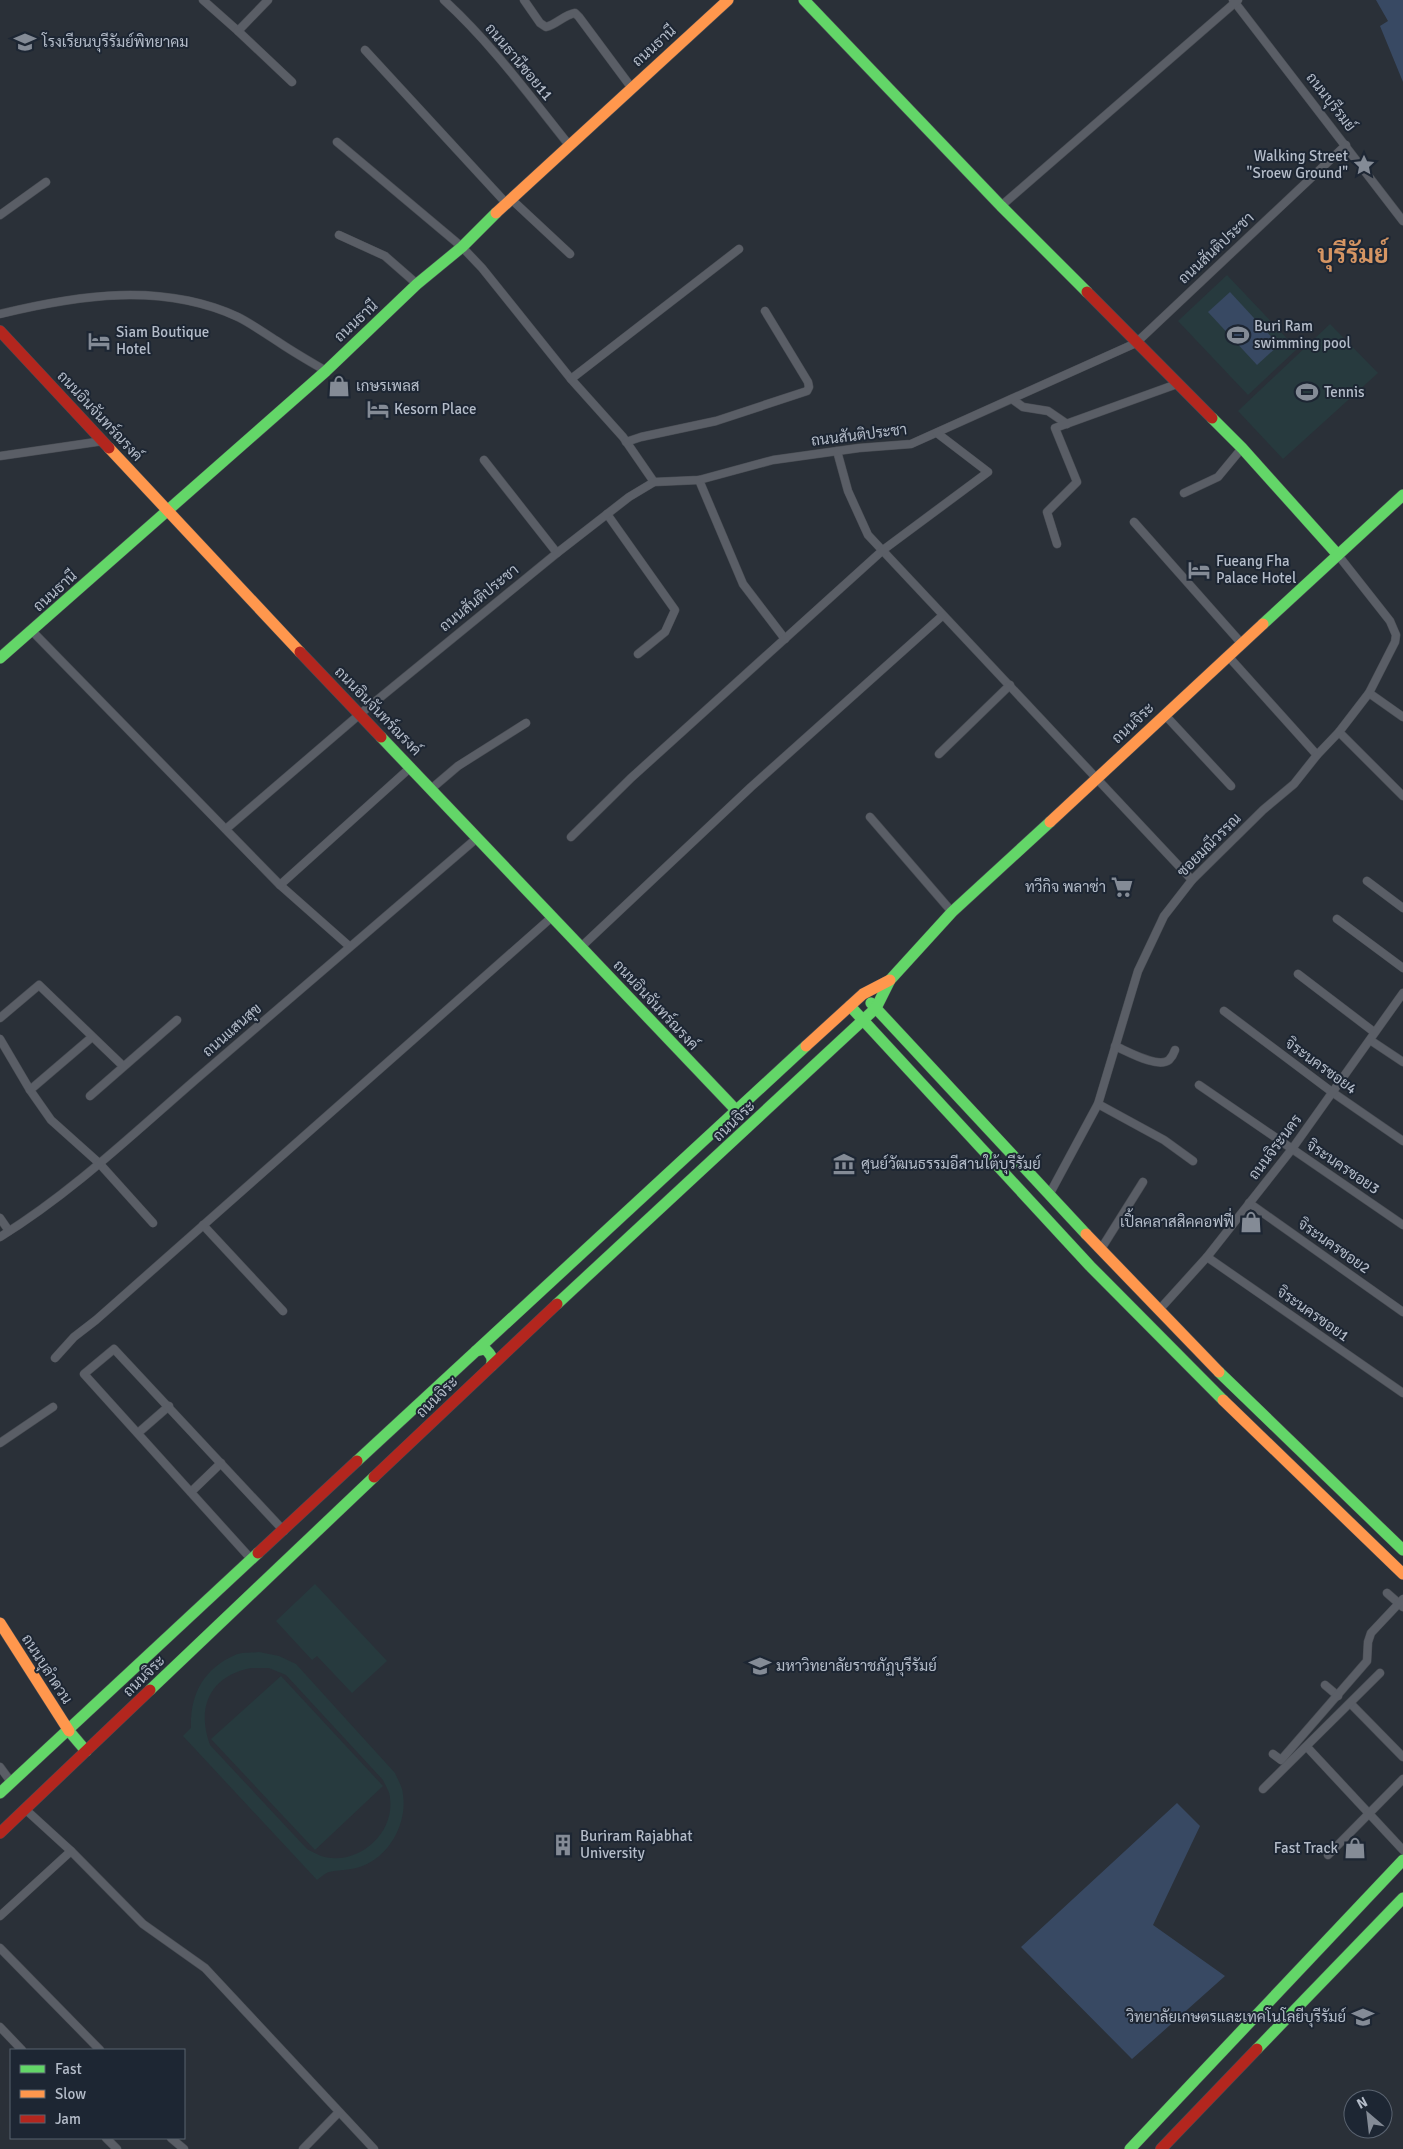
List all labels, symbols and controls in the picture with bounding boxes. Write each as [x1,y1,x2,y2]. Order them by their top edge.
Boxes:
street label: ถนนธานีซอย11 [481,19,557,104]
street label: ถนนธานี [628,21,680,70]
school or university icon: โรงเรียนบุรีรัมย์พิทยาคม [12,29,38,55]
place label: โรงเรียนบุรีรัมย์พิทยาคม [41,32,189,53]
street label: ถนนบุรีรมย์ [1301,68,1360,136]
place label: Walking Street "Sroew Ground" [1247,147,1348,182]
place icon: Walking Street "Sroew Ground" [1351,152,1377,178]
street label: ถนนสันติประชา [1175,208,1257,288]
district label: บุรีรัมย์ [1317,237,1390,272]
street label: ถนนธานี [330,296,381,346]
place label: Buri Ram swimming pool [1254,317,1351,352]
sports icon: Buri Ram swimming pool [1225,322,1251,348]
place label: Siam Boutique Hotel [116,323,209,358]
hotel icon: Siam Boutique Hotel [86,328,112,354]
street label: ถนนอินจันทร์ณรงค์ [54,366,147,465]
shop icon: เกษรเพลส [326,373,352,399]
place label: เกษรเพลส [356,377,420,395]
sports icon: Tennis [1294,379,1320,405]
place label: Tennis [1324,383,1365,401]
hotel icon: Kesorn Place [365,396,391,422]
place label: Kesorn Place [394,400,477,418]
street label: ถนนสันติประชา [810,420,908,450]
place label: Fueang Fha Palace Hotel [1216,552,1296,587]
hotel icon: Fueang Fha Palace Hotel [1186,557,1212,583]
street label: ถนนสันติประชา [436,561,522,635]
street label: ถนนธานี [29,566,81,615]
street label: ถนนอินจันทร์ณรงค์ [331,662,426,759]
street label: ถนนจิระ [1108,699,1158,747]
street label: ซอยมณีวรรณ [1173,809,1245,881]
supermarket icon: ทวีกิจ พลาซ่า [1109,874,1135,900]
place label: ทวีกิจ พลาซ่า [1025,877,1106,896]
street label: ถนนอินจันทร์ณรงค์ [610,955,703,1054]
street label: ถนนแสนสุข [199,999,267,1062]
street label: จิระนครซอย4 [1282,1034,1360,1098]
street label: ถนนจิระ [709,1097,759,1145]
street label: ถนนจิระนคร [1245,1111,1305,1183]
street label: จิระนครซอย3 [1303,1136,1383,1198]
museum icon: ศูนย์วัฒนธรรมอีสานใต้บุรีรัมย์ [831,1151,857,1177]
place label: ศูนย์วัฒนธรรมอีสานใต้บุรีรัมย์ [861,1154,1041,1175]
place label: เปิ้ลคลาสสิคคอฟฟี่ [1120,1207,1234,1231]
shop icon: เปิ้ลคลาสสิคคอฟฟี่ [1238,1209,1264,1235]
street label: จิระนครซอย2 [1294,1214,1374,1278]
street label: จิระนครซอย1 [1273,1282,1353,1346]
street label: ถนนจิระ [412,1373,462,1421]
street label: ถนนบุลำดวน [16,1631,76,1708]
street label: ถนนจิระ [119,1652,169,1700]
school or university icon: มหาวิทยาลัยราชภัฏบุรีรัมย์ [747,1653,773,1679]
place label: มหาวิทยาลัยราชภัฏบุรีรัมย์ [776,1656,937,1677]
place label: Buriram Rajabhat University [580,1827,692,1862]
building icon: Buriram Rajabhat University [550,1832,576,1858]
shop icon: Fast Track [1342,1835,1368,1861]
place label: Fast Track [1274,1839,1338,1857]
school or university icon: วิทยาลัยเกษตรและเทคโนโลยีบุรีรัมย์ [1350,2004,1376,2030]
place label: วิทยาลัยเกษตรและเทคโนโลยีบุรีรัมย์ [1126,2007,1346,2028]
legend [10,2049,185,2139]
text: Fast [55,2060,82,2078]
text: Slow [55,2085,86,2103]
north arrow [1343,2089,1393,2139]
text: N [1354,2093,1370,2113]
text: Jam [55,2110,81,2128]

